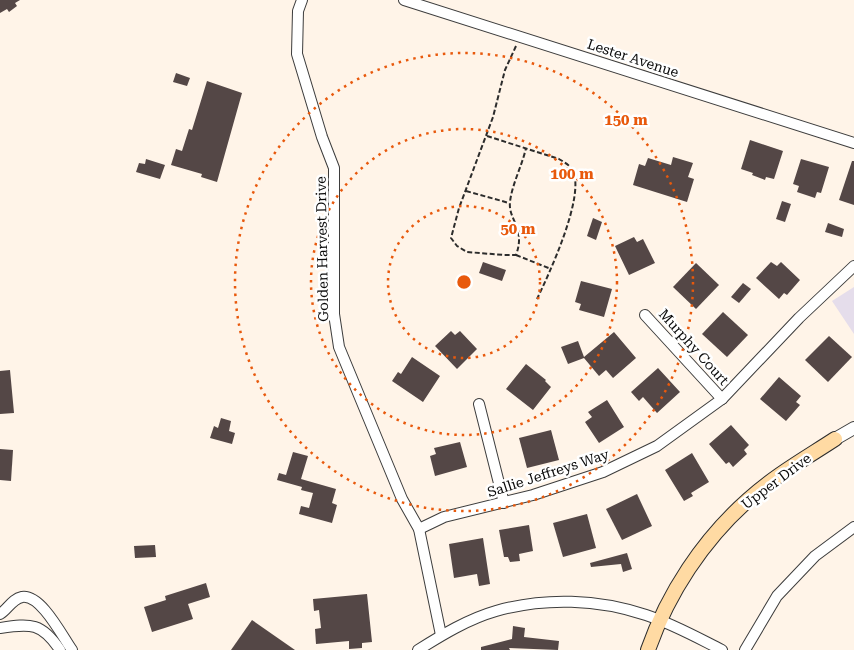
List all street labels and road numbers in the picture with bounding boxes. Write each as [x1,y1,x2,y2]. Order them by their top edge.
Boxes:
street label: Lester Avenue [585,36,681,80]
street label: Golden Harvest Drive [313,176,331,322]
street label: Murphy Court [656,306,732,388]
street label: Sallie Jeffreys Way [485,446,611,500]
street label: Upper Drive [738,450,814,512]

